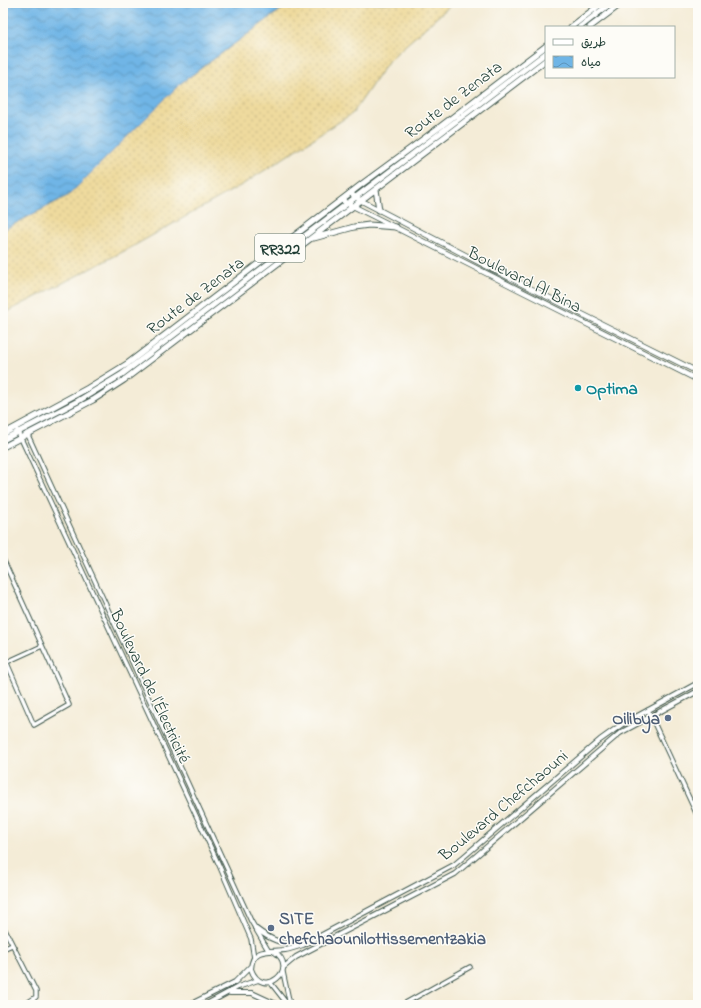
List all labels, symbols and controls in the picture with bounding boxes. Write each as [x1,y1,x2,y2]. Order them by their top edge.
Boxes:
legend [545,26,675,78]
text: طريق [581,34,606,52]
text: مياه [581,54,601,72]
street label: Route de Zenata [400,55,508,145]
road number: RR322 [255,234,305,262]
street label: Boulevard Al Bina [462,240,586,320]
street label: Route de Zenata [142,251,250,341]
place label: Optima [586,377,638,402]
marker: Optima [573,383,583,393]
street label: Boulevard de l'Électricité [102,604,197,768]
place label: Oilibya [612,707,660,734]
marker: Oilibya [663,713,673,723]
street label: Boulevard Chefchaouni [433,745,574,868]
place label: SITE chefchaounilottissementzakia [279,907,486,952]
marker: SITE chefchaounilottissementzakia [266,923,276,933]

